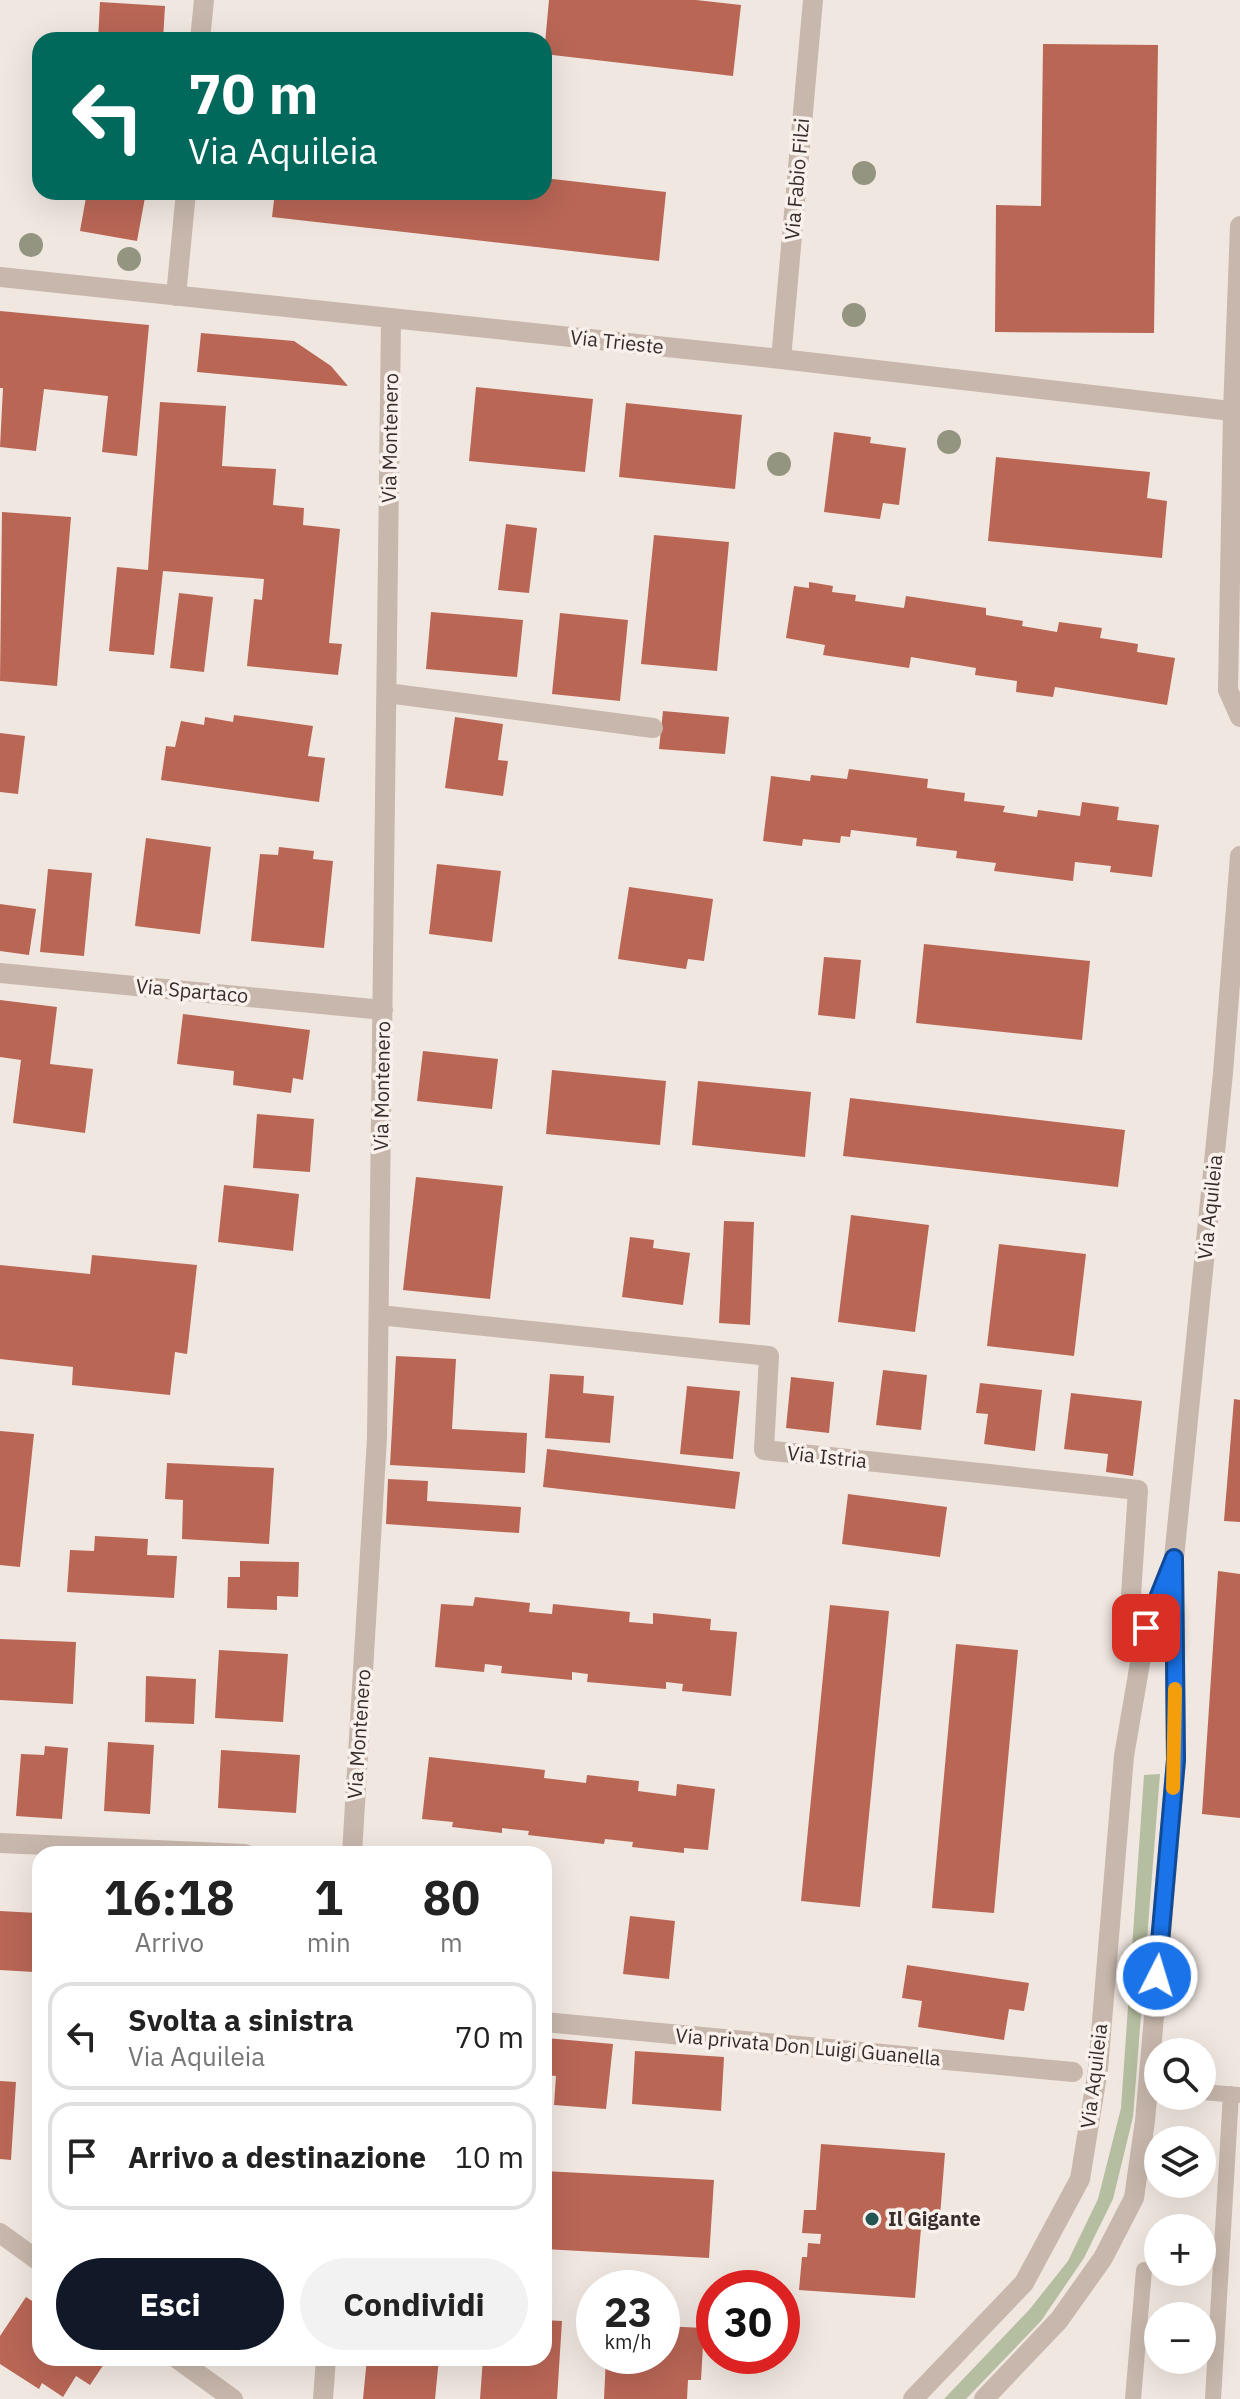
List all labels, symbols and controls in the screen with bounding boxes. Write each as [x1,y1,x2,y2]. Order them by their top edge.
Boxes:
text: 70 m [188,57,318,129]
icon: left [56,64,160,168]
street label: Via Fabio Filzi [778,117,815,241]
text: Via Aquileia [188,127,378,174]
street label: Via Trieste [569,323,665,360]
street label: Via Montenero [375,373,404,503]
street label: Via Spartaco [135,972,249,1009]
street label: Via Montenero [367,1021,396,1151]
street label: Via Aquileia [1191,1153,1228,1261]
street label: Via Istria [786,1439,869,1474]
pin [1112,1594,1180,1662]
icon: arrive [1124,1606,1168,1650]
street label: Via Montenero [340,1668,377,1800]
text: 16:18 [104,1866,235,1928]
text: 1 [314,1866,343,1928]
text: 80 [423,1866,480,1928]
text: Arrivo [135,1925,204,1959]
text: min [307,1925,351,1959]
text: m [440,1925,463,1959]
position arrow [1115,1934,1199,2018]
text: Svolta a sinistra [128,2000,354,2039]
icon: left [60,2014,104,2058]
text: 70 m [455,2017,524,2056]
street label: Via privata Don Luigi Guanella [674,2021,942,2072]
street label: Via Aquileia [1074,2022,1113,2130]
map controls [1144,2038,1216,2374]
button: search [1144,2038,1216,2110]
text: Via Aquileia [128,2039,265,2073]
button: layers [1144,2126,1216,2198]
icon: arrive [60,2134,104,2178]
text: Arrivo a destinazione [128,2137,426,2176]
text: 10 m [455,2137,524,2176]
place label: Il Gigante [888,2205,981,2232]
marker: Il Gigante [863,2210,881,2228]
button: + [1144,2214,1216,2286]
button: Esci [56,2258,284,2350]
button: Condividi [300,2258,528,2350]
speed limit sign: 30 [696,2270,800,2374]
text: 23 [604,2286,652,2338]
button: − [1144,2302,1216,2374]
text: km/h [604,2328,652,2355]

